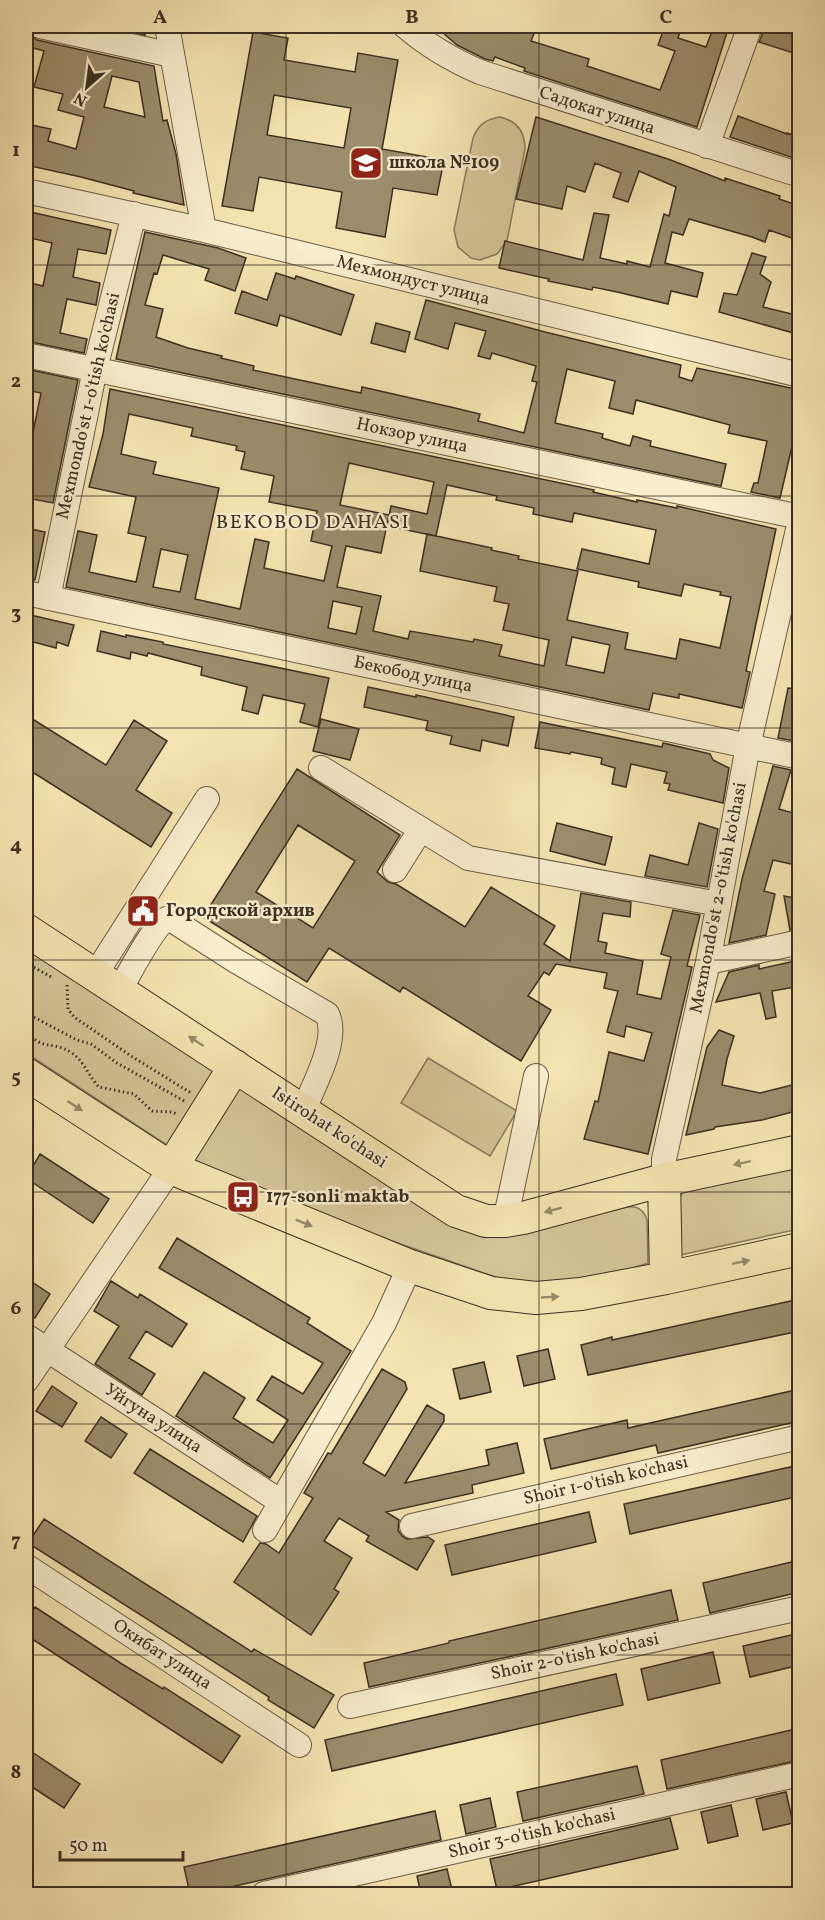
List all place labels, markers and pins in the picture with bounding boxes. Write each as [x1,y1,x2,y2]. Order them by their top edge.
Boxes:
school or university icon: школа №109 [348,145,384,181]
place label: школа №109 [389,151,499,176]
public building icon: Городской архив [125,893,161,929]
place label: Городской архив [166,899,315,924]
bus stop icon: 177-sonli maktab [225,1179,261,1215]
place label: 177-sonli maktab [266,1185,409,1210]

